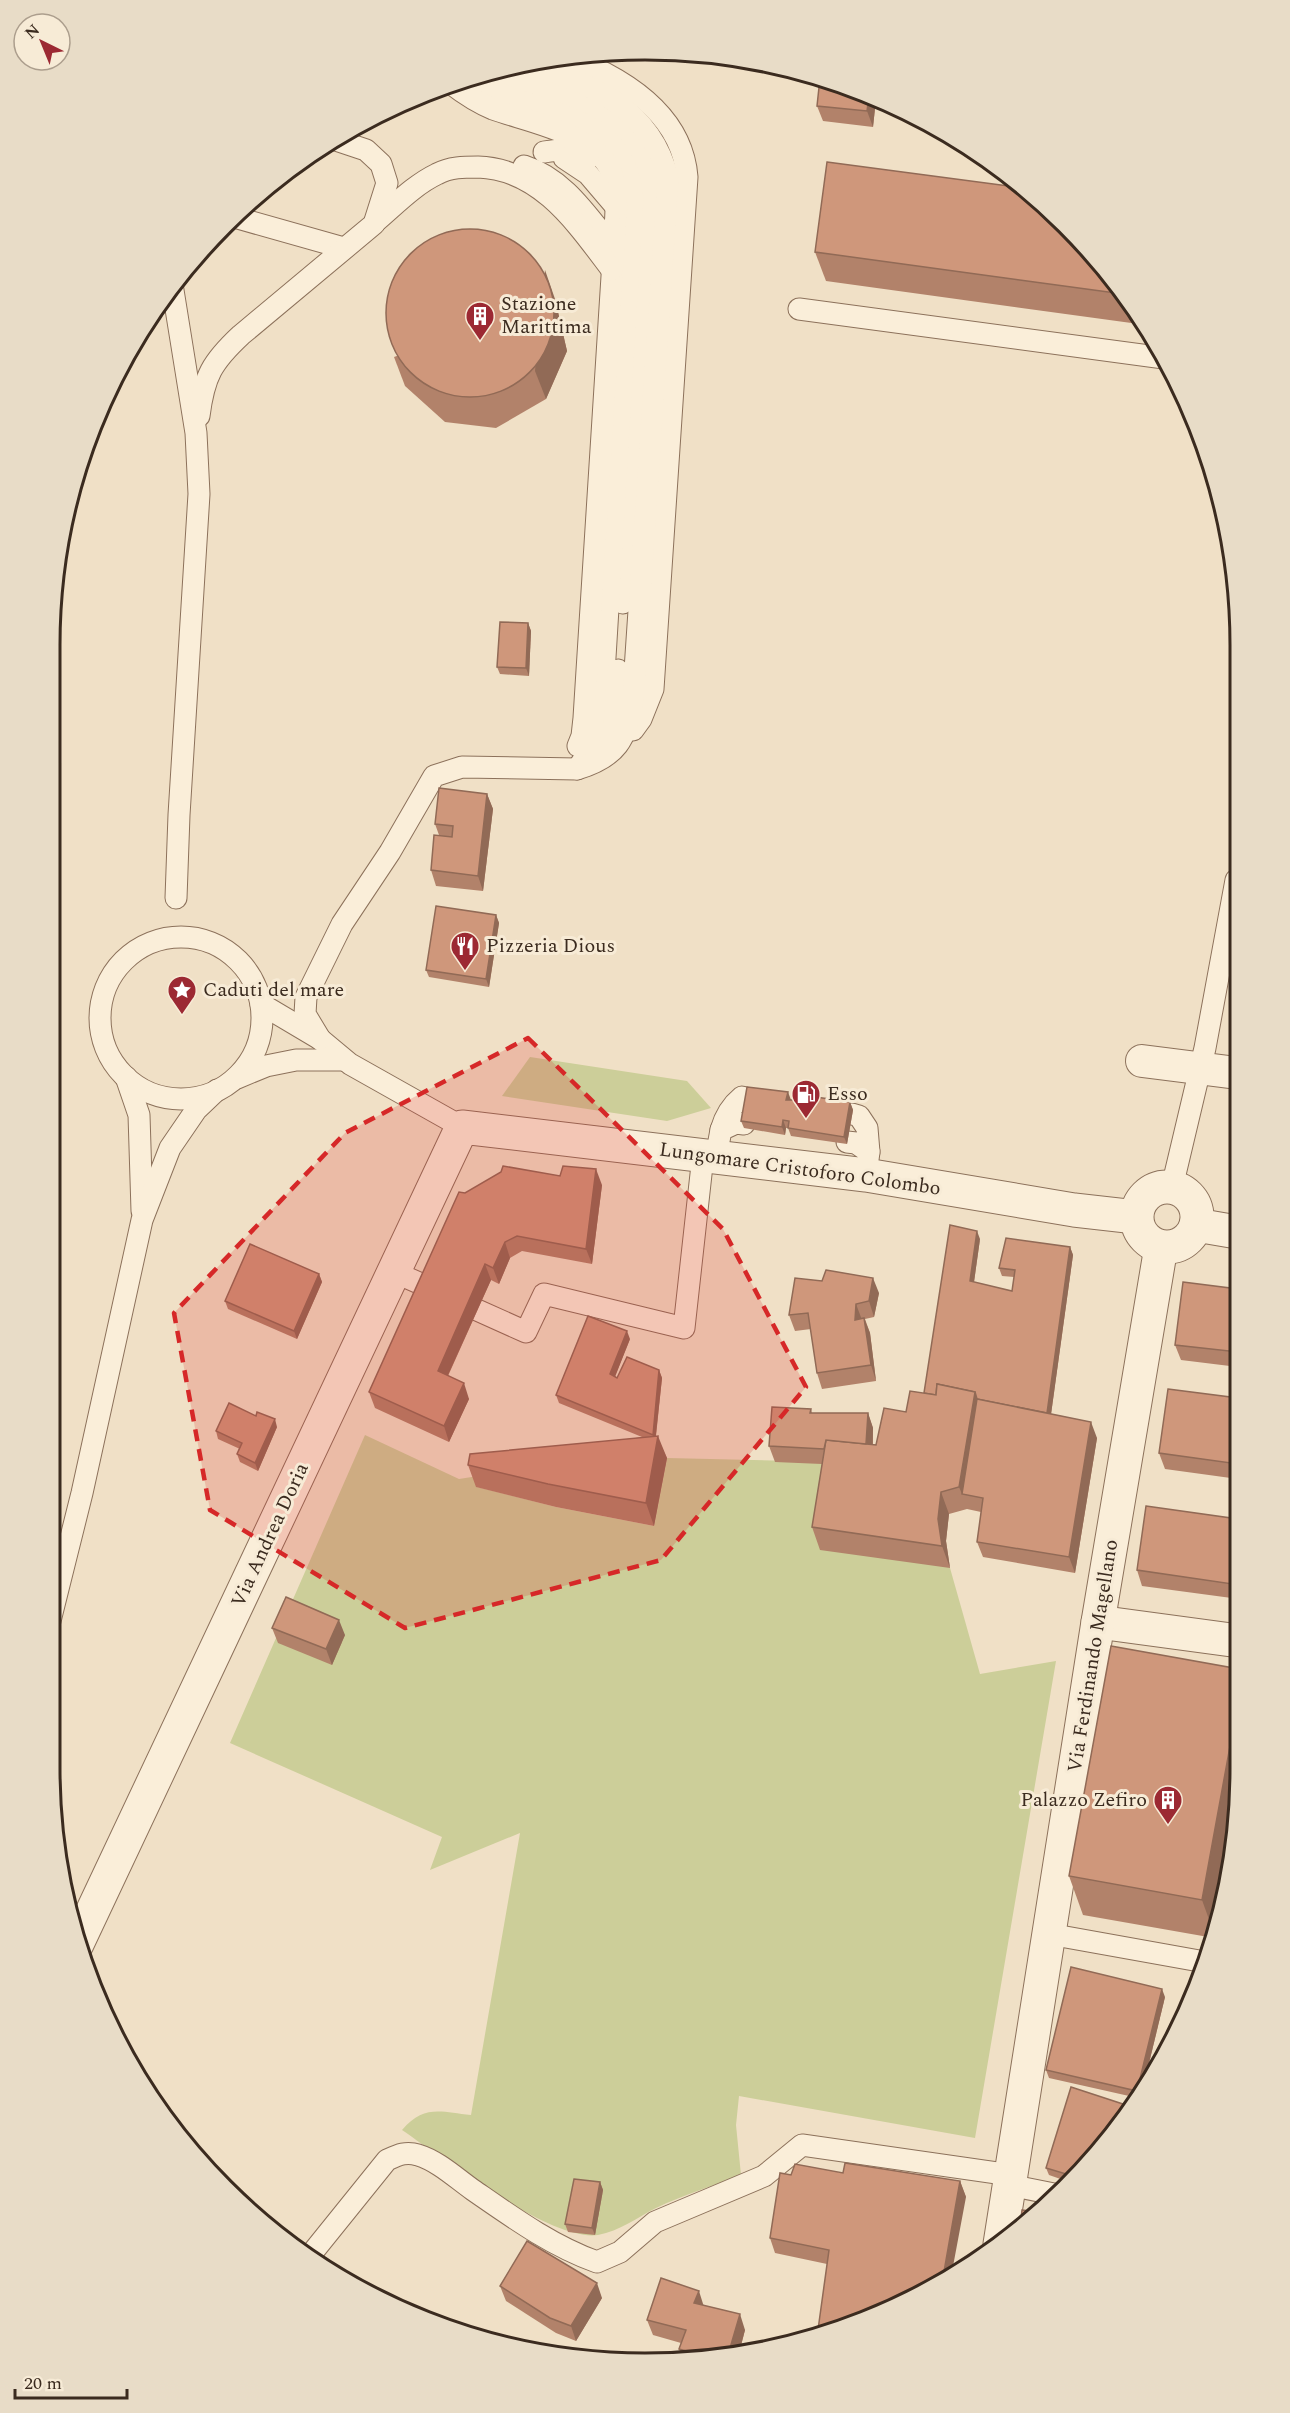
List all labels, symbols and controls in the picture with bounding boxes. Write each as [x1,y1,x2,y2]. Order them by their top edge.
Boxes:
north arrow [12,12,72,72]
text: N [19,19,45,45]
place label: Stazione Marittima [501,289,592,342]
building icon: Stazione Marittima [464,300,496,342]
restaurant icon: Pizzeria Dious [449,930,481,972]
place label: Pizzeria Dious [486,931,615,961]
place icon: Caduti del mare [166,974,198,1016]
place label: Caduti del mare [203,975,344,1005]
fuel station icon: Esso [790,1078,822,1120]
place label: Esso [827,1079,868,1109]
street label: Lungomare Cristoforo Colombo [657,1134,943,1204]
street label: Via Andrea Doria [223,1458,317,1612]
street label: Via Ferdinando Magellano [1060,1537,1126,1775]
building icon: Palazzo Zefiro [1152,1784,1184,1826]
place label: Palazzo Zefiro [1021,1785,1147,1815]
scale bar [15,2362,128,2400]
text: 20 m [24,2370,62,2397]

